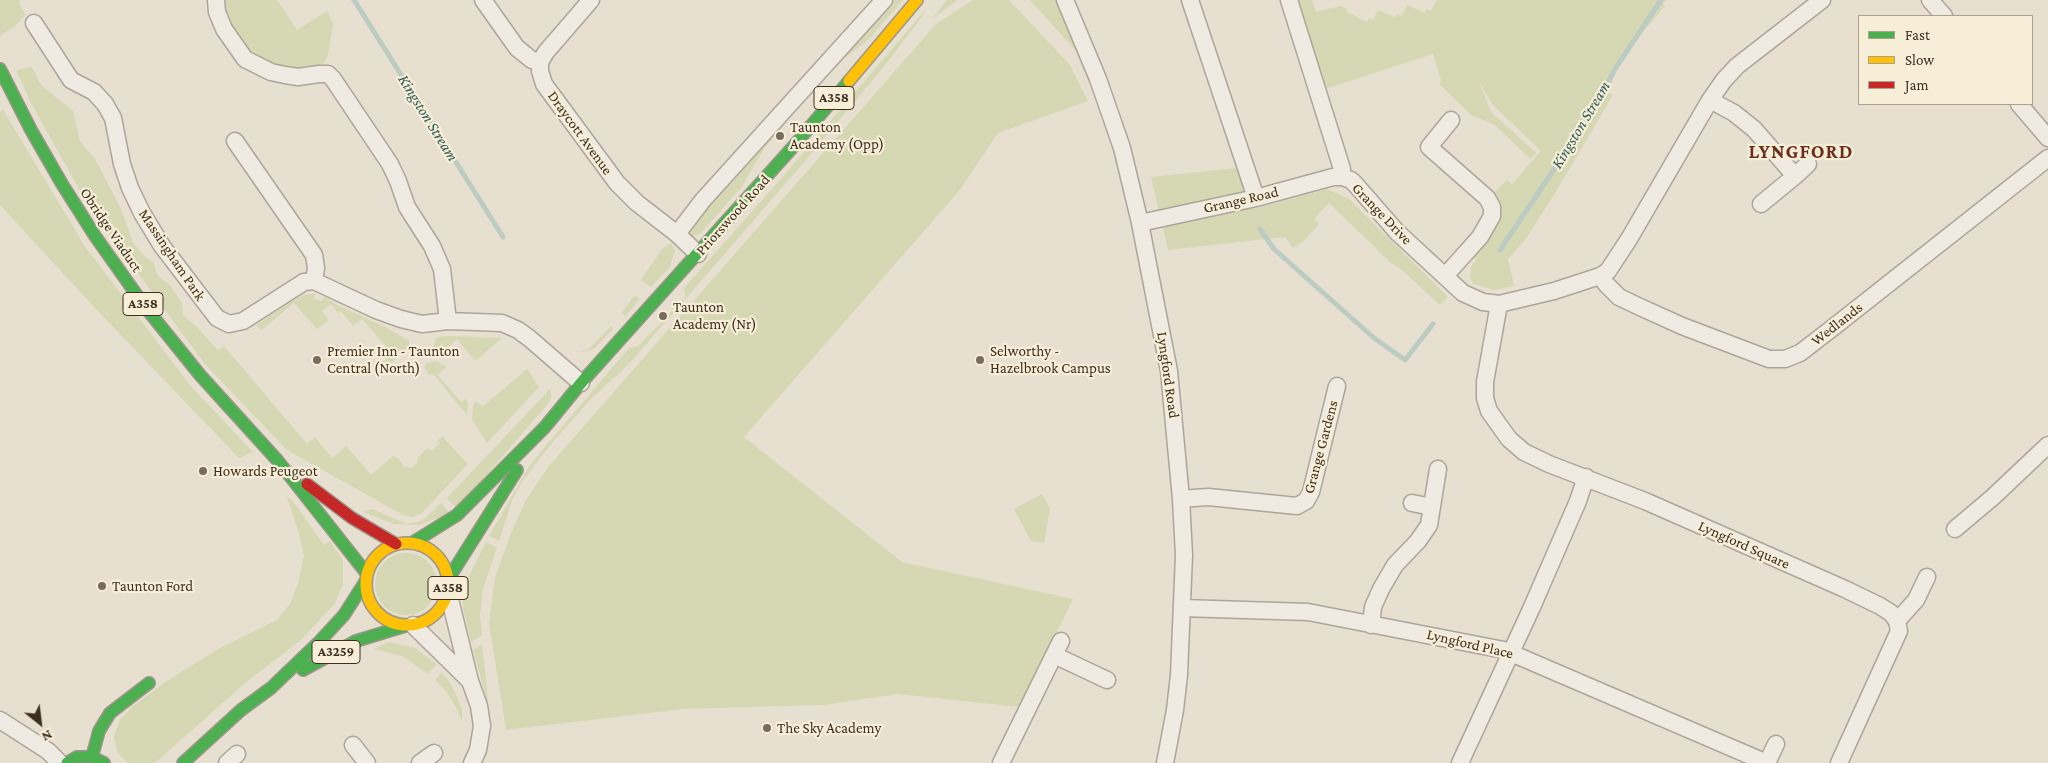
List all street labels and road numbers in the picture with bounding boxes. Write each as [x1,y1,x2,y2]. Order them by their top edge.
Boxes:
road number: A358 [814,86,854,110]
street label: Draycott Avenue [544,88,616,178]
street label: Priorswood Road [692,171,774,259]
street label: Grange Drive [1348,179,1416,249]
street label: Grange Road [1202,183,1280,217]
street label: Obridge Viaduct [76,184,146,276]
street label: Massingham Park [135,206,209,304]
road number: A358 [123,292,163,316]
street label: Wedlands [1808,298,1866,350]
street label: Lyngford Road [1153,331,1183,419]
street label: Grange Gardens [1300,398,1342,496]
street label: Lyngford Square [1696,517,1792,573]
road number: A358 [428,576,468,600]
street label: Lyngford Place [1425,625,1515,663]
road number: A3259 [312,640,360,664]

